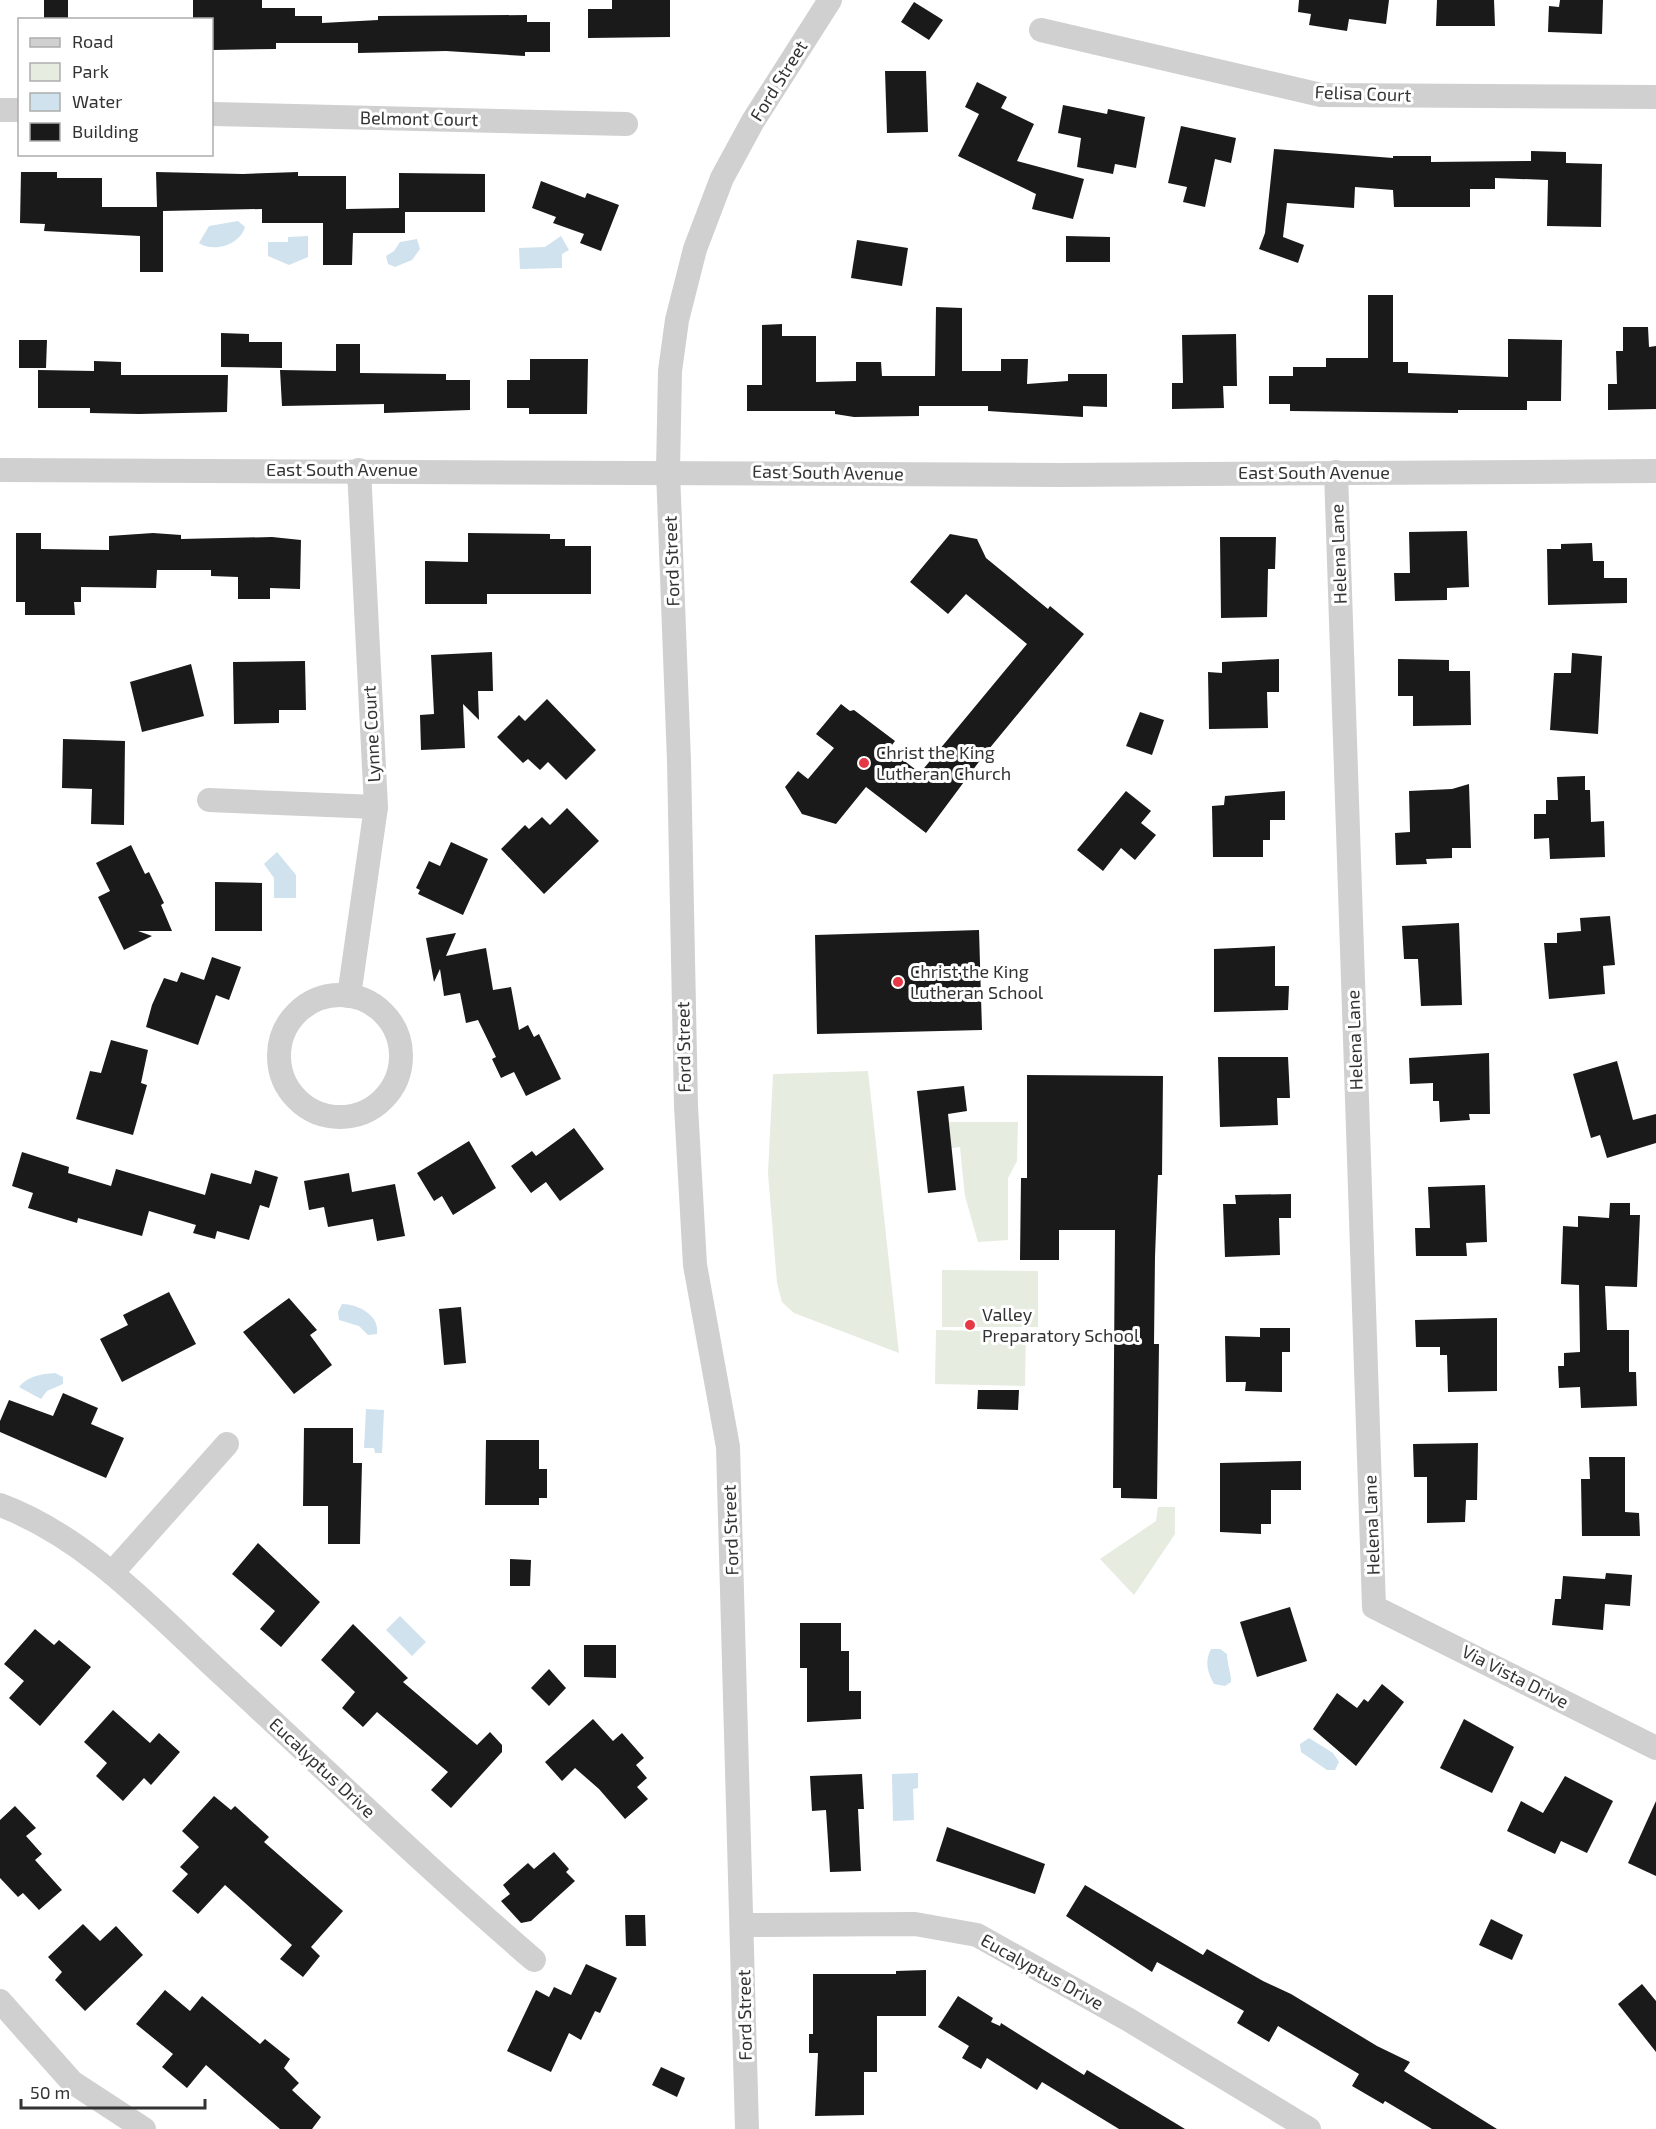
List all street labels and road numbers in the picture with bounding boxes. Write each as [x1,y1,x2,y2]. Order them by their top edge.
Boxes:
street label: Ford Street [745,36,812,125]
street label: Felisa Court [1314,80,1412,106]
street label: Belmont Court [360,106,478,130]
street label: East South Avenue [266,458,418,480]
street label: East South Avenue [752,460,904,484]
street label: East South Avenue [1238,461,1390,483]
street label: Helena Lane [1325,504,1351,605]
street label: Ford Street [658,515,684,607]
street label: Lynne Court [357,685,385,783]
street label: Helena Lane [1341,990,1367,1091]
street label: Ford Street [671,1001,695,1093]
street label: Helena Lane [1358,1475,1384,1576]
street label: Ford Street [717,1484,743,1576]
street label: Via Vista Drive [1458,1640,1573,1712]
street label: Eucalyptus Drive [265,1713,380,1822]
street label: Eucalyptus Drive [977,1928,1108,2014]
street label: Ford Street [732,1969,756,2061]

